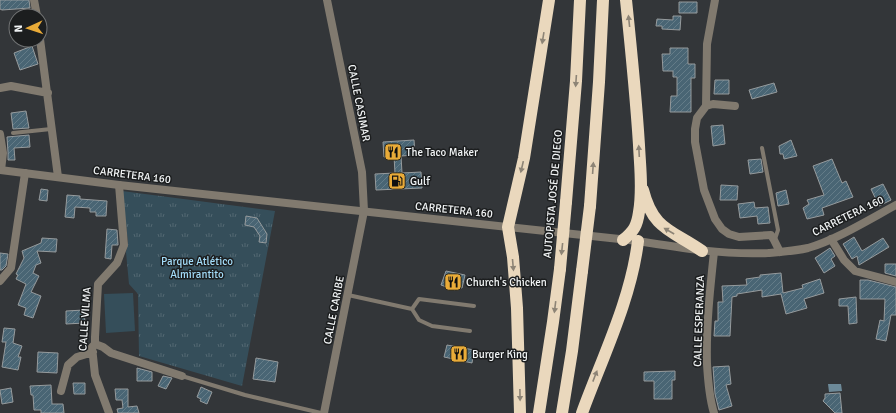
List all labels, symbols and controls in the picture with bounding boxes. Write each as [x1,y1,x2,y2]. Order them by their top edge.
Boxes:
north arrow [8,8,48,48]
one-way arrow [625,15,632,27]
text: N [12,24,25,33]
one-way arrow [540,32,546,45]
street label: CALLE CASIMAR [345,63,373,143]
one-way arrow [573,75,580,87]
street label: AUTOPISTA JOSÉ DE DIEGO [540,129,565,259]
restaurant icon: The Taco Maker [383,142,403,162]
one-way arrow [636,145,643,157]
place label: The Taco Maker [406,146,478,159]
one-way arrow [518,161,524,173]
one-way arrow [589,162,596,174]
street label: CARRETERA 160 [92,164,172,186]
fuel station icon: Gulf [387,171,407,191]
place label: Gulf [410,175,431,188]
street label: CARRETERA 160 [810,193,886,239]
street label: CARRETERA 160 [415,199,494,221]
one-way arrow [663,227,675,234]
one-way arrow [558,243,565,255]
park label: Parque Atlético Almirantito [161,255,233,281]
one-way arrow [510,259,517,271]
restaurant icon: Church's Chicken [443,272,463,292]
street label: CALLE CARIBE [321,275,347,345]
street label: CALLE ESPERANZA [691,275,707,367]
place label: Church's Chicken [466,276,547,289]
street label: CALLE VILMA [76,286,94,351]
one-way arrow [552,301,558,313]
restaurant icon: Burger King [449,344,469,364]
place label: Burger King [472,348,528,361]
one-way arrow [593,370,599,382]
one-way arrow [516,389,523,401]

